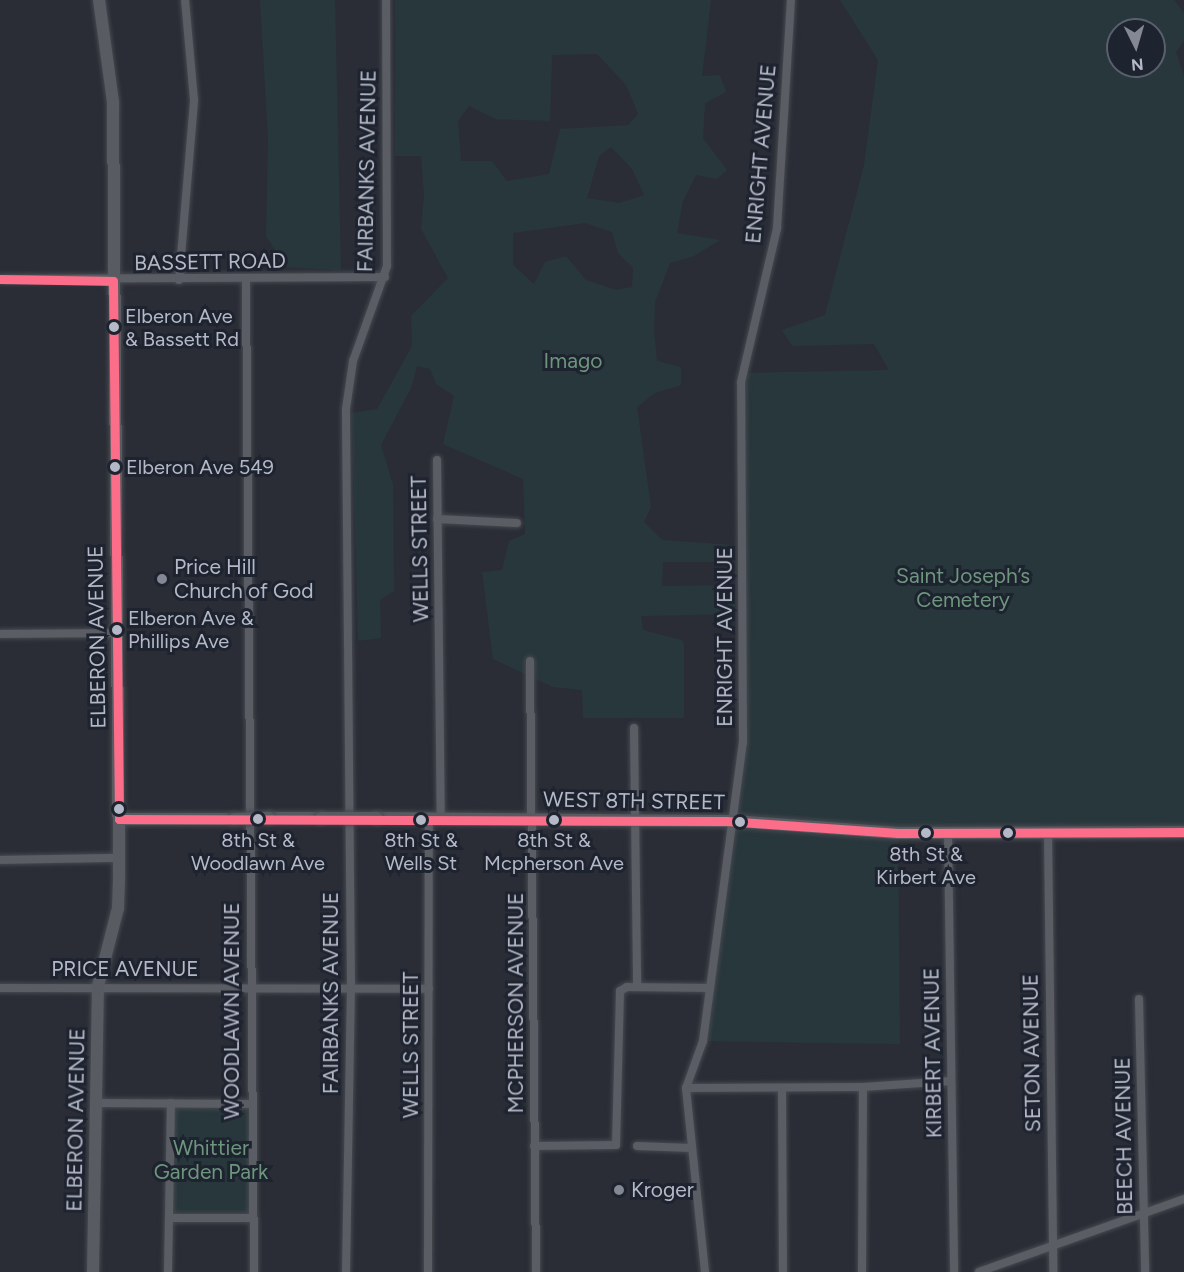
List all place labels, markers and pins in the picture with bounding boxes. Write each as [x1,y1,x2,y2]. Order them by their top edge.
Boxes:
place label: Elberon Ave & Bassett Rd [125,304,239,351]
marker: Elberon Ave & Bassett Rd [108,321,120,333]
place label: Elberon Ave 549 [126,455,274,479]
marker: Elberon Ave 549 [109,461,121,473]
place label: Price Hill Church of God [174,554,314,604]
marker: Price Hill Church of God [155,572,169,586]
place label: Elberon Ave & Phillips Ave [128,606,254,653]
marker: Elberon Ave & Phillips Ave [111,624,123,636]
unlabelled marker [113,803,125,815]
marker: 8th St & Woodlawn Ave [252,813,264,825]
marker: 8th St & Wells St [415,814,427,826]
marker: 8th St & Mcpherson Ave [548,814,560,826]
unlabelled marker [734,816,746,828]
marker: 8th St & Kirbert Ave [920,827,932,839]
unlabelled marker [1002,827,1014,839]
place label: 8th St & Woodlawn Ave [191,828,325,875]
place label: 8th St & Wells St [384,829,458,876]
place label: 8th St & Mcpherson Ave [484,829,624,876]
place label: 8th St & Kirbert Ave [876,842,976,889]
place label: Kroger [631,1177,694,1203]
marker: Kroger [612,1183,626,1197]

